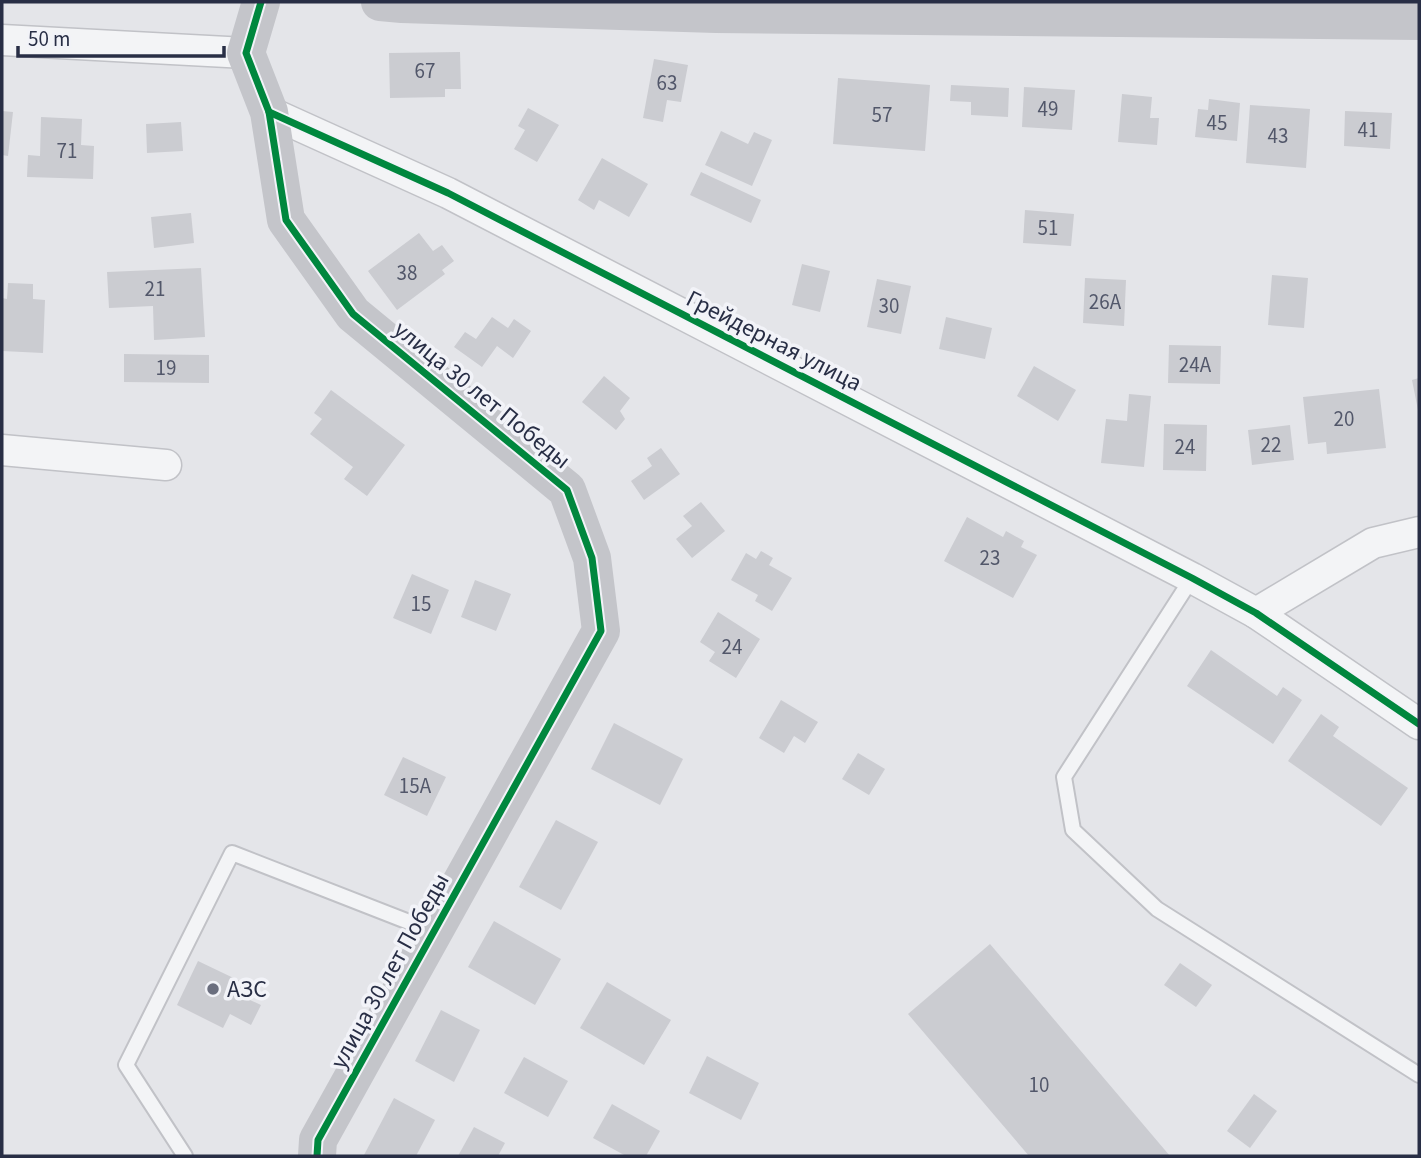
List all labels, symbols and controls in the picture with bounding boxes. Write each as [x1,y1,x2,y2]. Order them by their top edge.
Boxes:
scale bar [18,14,224,58]
text: 50 m [28,24,70,54]
house number: 67 [415,56,435,86]
house number: 63 [657,68,677,98]
house number: 49 [1038,94,1058,124]
house number: 57 [872,100,892,130]
house number: 45 [1207,108,1227,138]
house number: 41 [1358,115,1378,145]
house number: 43 [1268,121,1288,151]
house number: 71 [57,136,77,166]
house number: 51 [1038,213,1058,243]
house number: 38 [397,258,417,288]
house number: 21 [145,274,165,304]
street label: Грейдерная улица [680,282,868,400]
house number: 26А [1089,287,1122,317]
house number: 30 [879,291,899,321]
street label: улица 30 лет Победы [386,312,578,478]
house number: 24А [1179,350,1212,380]
house number: 19 [156,353,176,383]
house number: 20 [1334,404,1354,434]
house number: 22 [1261,430,1281,460]
house number: 24 [1175,432,1195,462]
house number: 23 [980,543,1000,573]
house number: 15 [411,589,431,619]
house number: 24 [722,632,742,662]
house number: 15А [399,771,432,801]
street label: улица 30 лет Победы [322,867,458,1075]
place label: АЗС [227,972,267,1007]
marker: АЗС [205,981,221,997]
house number: 10 [1029,1070,1049,1100]

